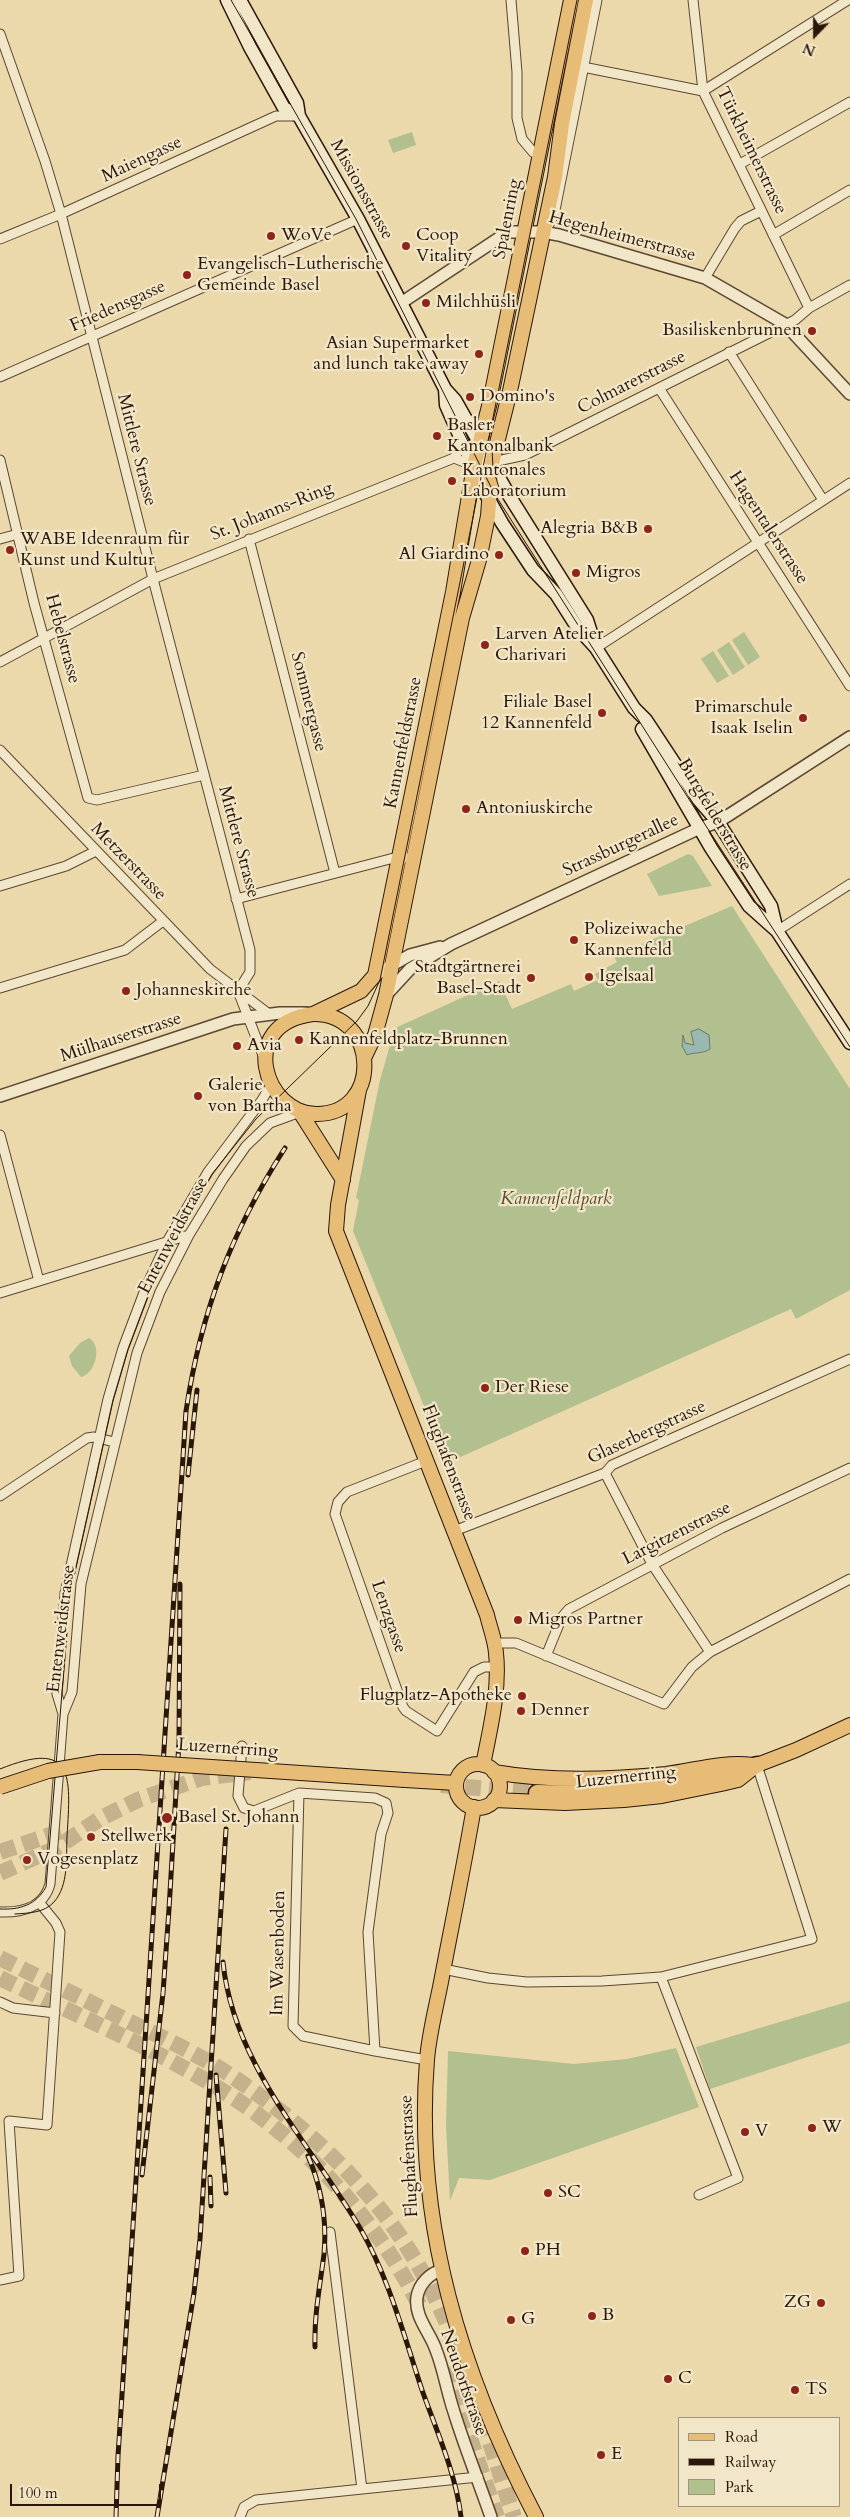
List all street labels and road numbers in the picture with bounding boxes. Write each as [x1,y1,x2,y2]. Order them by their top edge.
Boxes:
street label: Türkheimerstrasse [711,84,791,218]
street label: Maiengasse [98,132,186,188]
street label: Missionsstrasse [325,136,397,244]
street label: Spalenring [490,177,526,261]
street label: Hegenheimerstrasse [546,207,698,267]
street label: Friedensgasse [67,276,169,338]
street label: Colmarerstrasse [574,346,690,420]
street label: Mittlere Strasse [112,392,160,508]
street label: Hagentalerstrasse [723,467,813,589]
street label: St. Johanns-Ring [208,478,336,546]
street label: Hebelstrasse [40,592,84,686]
street label: Sommergasse [285,650,331,754]
street label: Kannenfeldstrasse [381,675,427,811]
street label: Burgfelderstrasse [672,755,756,875]
street label: Mittlere Strasse [213,784,263,900]
street label: Strassburgerallee [560,810,682,882]
street label: Metzerstrasse [86,819,170,905]
street label: Mülhauserstrasse [58,1008,184,1068]
street label: Entenweidstrasse [134,1174,214,1298]
street label: Glaserbergstrasse [584,1396,710,1470]
street label: Flughafenstrasse [416,1402,480,1524]
street label: Largitzenstrasse [619,1497,735,1571]
street label: Entenweidstrasse [43,1564,81,1694]
street label: Lenzgasse [366,1578,410,1656]
street label: Luzernerring [177,1735,279,1763]
street label: Luzernerring [575,1762,677,1794]
street label: Im Wasenboden [267,1890,291,2016]
street label: Flughafenstrasse [396,2094,424,2218]
street label: Neudorfstrasse [435,2327,491,2439]

